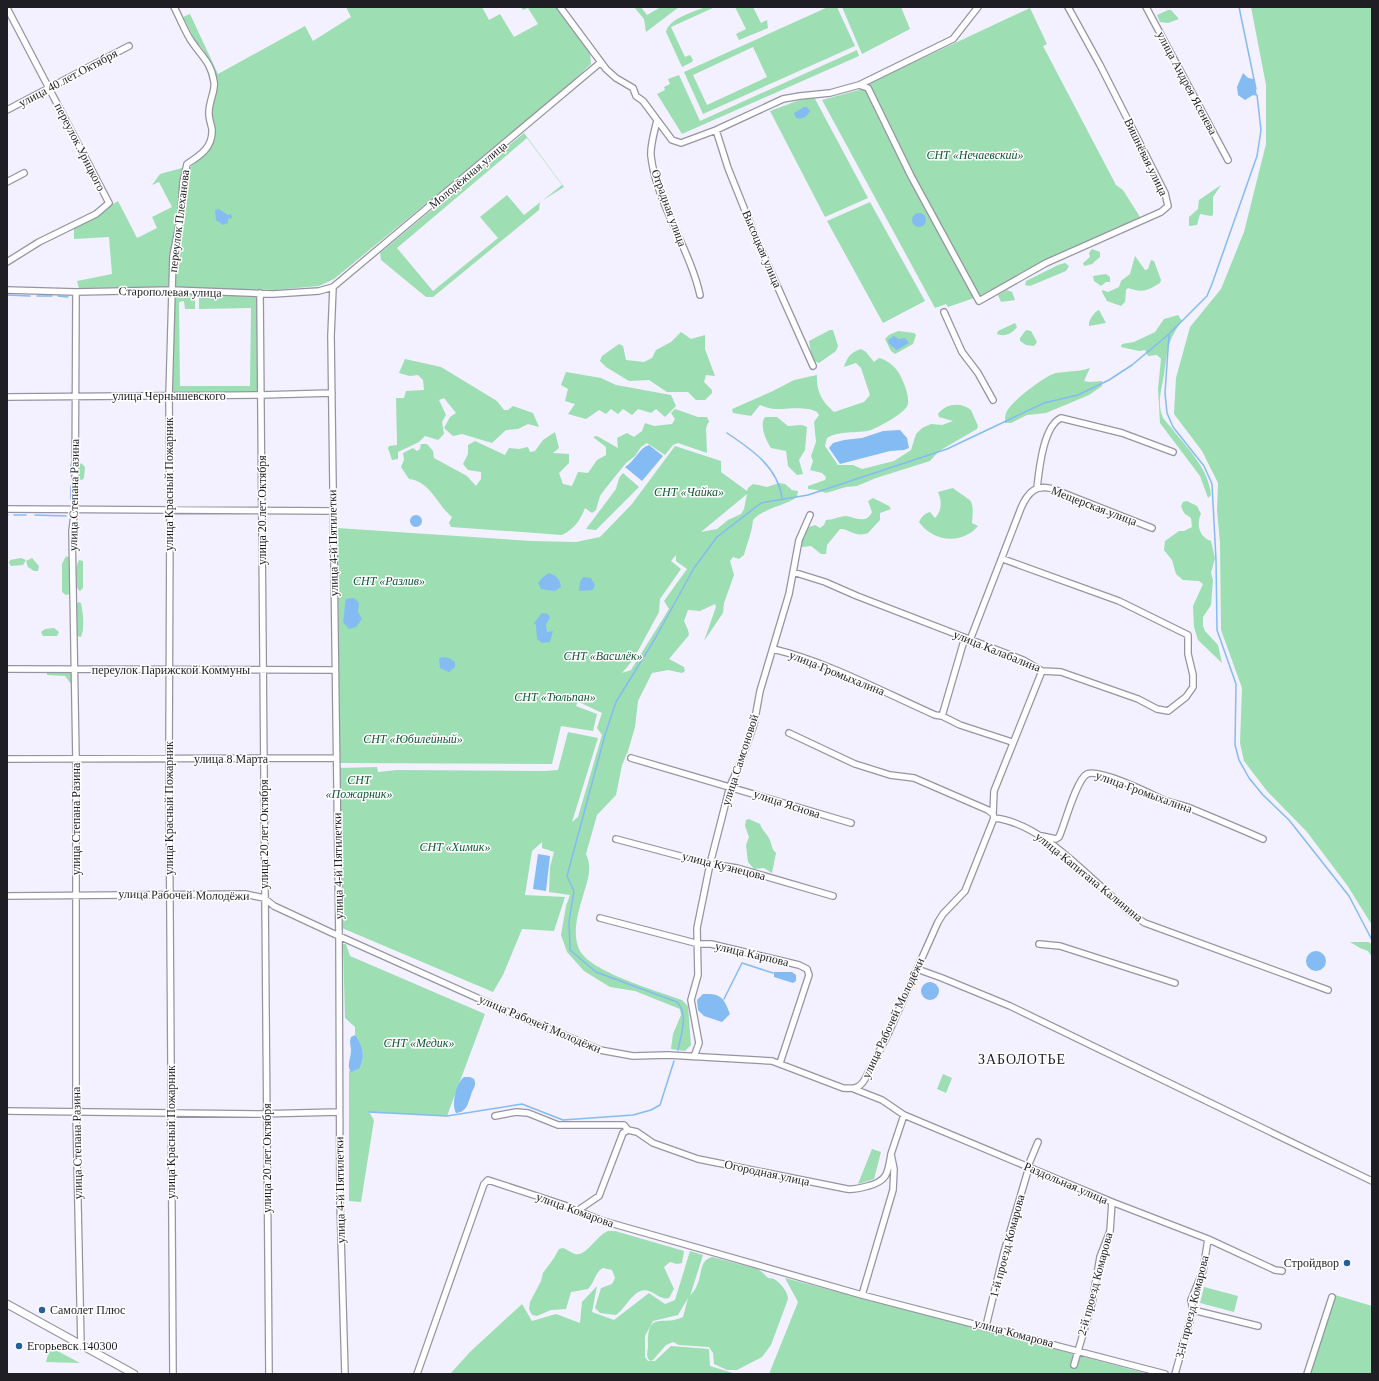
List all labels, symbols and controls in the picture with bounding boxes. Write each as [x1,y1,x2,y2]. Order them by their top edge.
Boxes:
street label: улица Андрея Ясенева [1154,29,1221,138]
street label: улица 40 лет Октября [16,46,120,110]
street label: переулок Урицкого [52,101,108,193]
street label: Вишнёвая улица [1121,116,1171,199]
street label: Молодёжная улица [426,138,510,212]
park label: СНТ «Нечаевский» [926,148,1024,162]
street label: Отрадная улица [649,167,690,249]
street label: переулок Плеханова [166,168,192,273]
street label: Высоцкая улица [739,208,785,291]
street label: Старополевая улица [118,284,222,300]
street label: улица Чернышевского [112,389,226,403]
street label: улица Красный Пожарник [162,417,176,551]
street label: улица Степана Разина [66,438,82,551]
street label: улица 20 лет Октября [255,455,269,565]
street label: Мещерская улица [1049,483,1140,529]
park label: СНТ «Чайка» [654,485,724,499]
street label: улица 4-й Пятилетки [325,489,341,596]
park label: СНТ «Разлив» [353,574,425,588]
street label: улица Калабалина [951,627,1043,675]
street label: улица Громыхалина [787,647,887,699]
park label: СНТ «Василёк» [563,649,643,663]
street label: переулок Парижской Коммуны [92,663,250,677]
park label: СНТ «Тюльпан» [514,690,596,704]
street label: улица Самсоновой [719,712,762,807]
park label: СНТ «Юбилейный» [363,732,463,746]
street label: улица Красный Пожарник [162,741,176,875]
street label: улица 8 Марта [194,752,269,766]
street label: улица Степана Разина [69,762,83,875]
street label: улица Громыхалина [1094,768,1195,816]
park label: СНТ «Пожарник» [326,773,392,801]
street label: улица 20 лет Октября [257,779,271,889]
street label: улица Яснова [752,787,823,822]
street label: улица 4-й Пятилетки [330,812,346,919]
street label: улица Капитана Калинина [1032,829,1146,925]
park label: СНТ «Химик» [420,840,490,854]
street label: улица Кузнецова [681,849,768,883]
street label: улица Рабочей Молодёжи [118,887,250,903]
street label: улица Карпова [714,939,791,969]
street label: улица Рабочей Молодёжи [859,955,927,1080]
street label: улица Рабочей Молодёжи [477,992,604,1056]
park label: СНТ «Медик» [384,1036,454,1050]
district label: ЗАБОЛОТЬЕ [978,1052,1066,1067]
street label: улица Красный Пожарник [164,1065,178,1199]
street label: улица Степана Разина [69,1086,85,1199]
street label: улица 20 лет Октября [260,1103,274,1213]
street label: улица 4-й Пятилетки [332,1136,348,1243]
street label: Огородная улица [723,1157,812,1189]
street label: Раздольная улица [1022,1159,1111,1207]
street label: улица Комарова [534,1189,616,1231]
street label: 1-й проезд Комарова [987,1192,1028,1299]
street label: 2-й проезд Комарова [1075,1230,1116,1337]
street label: 3-й проезд Комарова [1172,1253,1212,1360]
place label: Стройдвор [1284,1256,1339,1270]
marker: Стройдвор [1342,1258,1352,1268]
place label: Самолет Плюс [50,1303,125,1317]
marker: Самолет Плюс [37,1305,47,1315]
street label: улица Комарова [973,1316,1056,1350]
place label: Егорьевск 140300 [27,1339,118,1353]
marker: Егорьевск 140300 [14,1341,24,1351]

